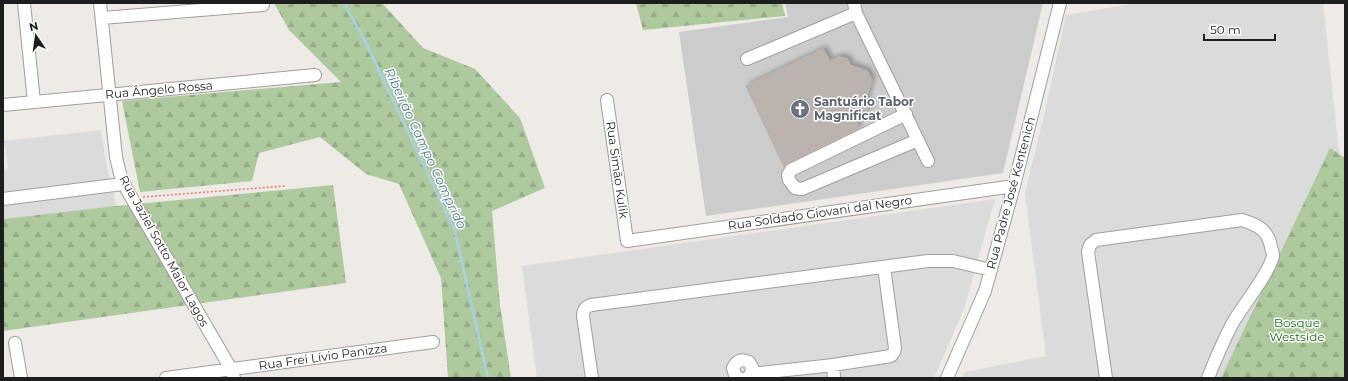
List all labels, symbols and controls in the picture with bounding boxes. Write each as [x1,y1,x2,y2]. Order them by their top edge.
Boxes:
north arrow [16,16,56,56]
scale bar [1204,16,1275,42]
text: N [28,18,40,34]
text: 50 m [1210,22,1241,37]
water label: Ribeirão Campo Comprido [382,65,470,231]
street label: Rua Ângelo Rossa [104,77,213,102]
place label: Santuário Tabor Magnificat [814,94,914,123]
church icon: Santuário Tabor Magnificat [789,98,811,120]
street label: Rua Padre José Kentenich [983,115,1038,271]
street label: Rua Simão Kulik [603,120,632,220]
street label: Rua Jaziel Sotto Maior Lagos [116,172,213,329]
street label: Rua Soldado Giovani dal Negro [727,192,913,233]
park label: Bosque Westside [1269,315,1325,344]
street label: Rua Frei Lívio Panizza [258,340,388,373]

